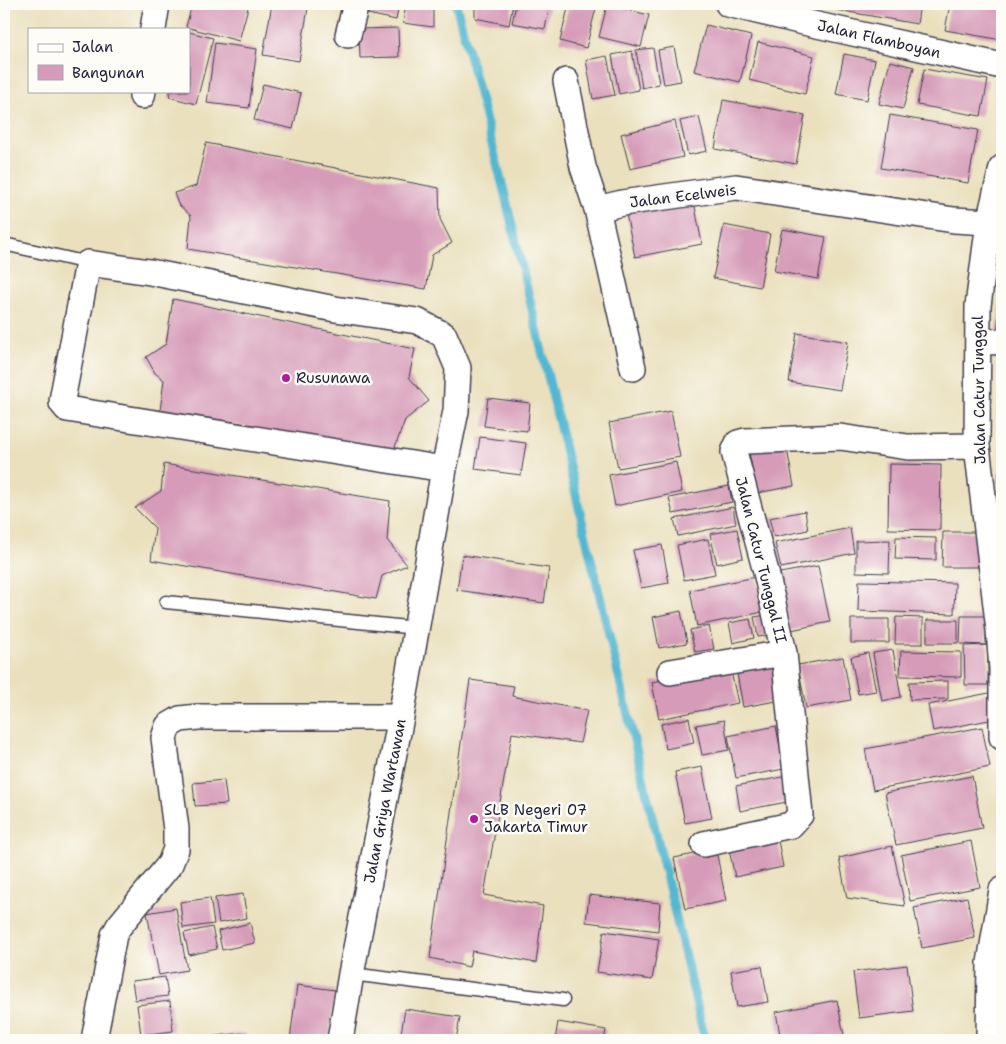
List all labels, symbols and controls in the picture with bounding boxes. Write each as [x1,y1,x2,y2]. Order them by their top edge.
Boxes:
street label: Jalan Flamboyan [815,15,943,63]
legend [28,28,190,92]
text: Jalan [72,37,113,57]
text: Bangunan [72,63,144,83]
street label: Jalan Ecelweis [628,180,738,212]
street label: Jalan Catur Tunggal [968,315,990,465]
place label: Rusunawa [296,368,371,388]
marker: Rusunawa [280,372,292,384]
street label: Jalan Catur Tunggal II [731,475,791,645]
street label: Jalan Griya Wartawan [359,717,411,885]
place label: SLB Negeri 07 Jakarta Timur [484,800,588,837]
marker: SLB Negeri 07 Jakarta Timur [468,813,480,825]

